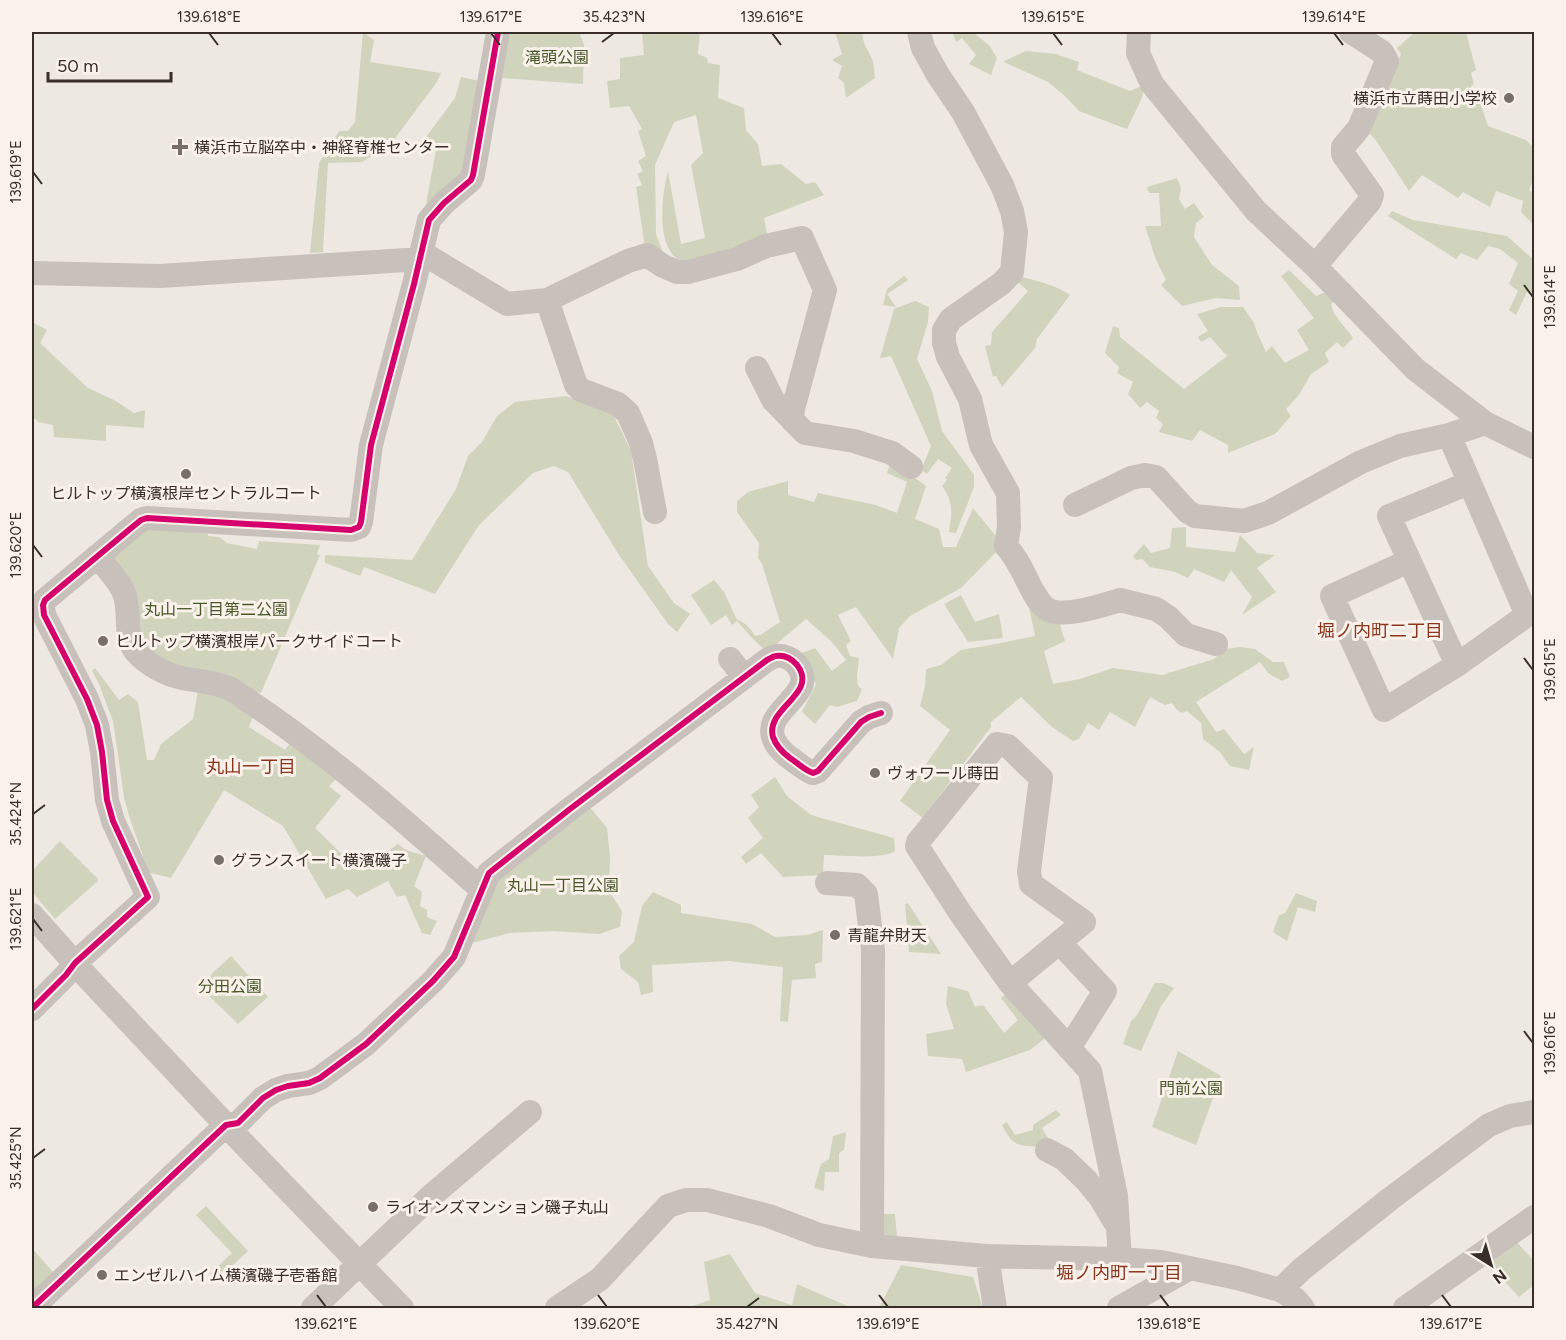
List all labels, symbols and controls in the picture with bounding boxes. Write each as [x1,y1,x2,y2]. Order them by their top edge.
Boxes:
text: 139.618°E [177,8,241,26]
text: 139.617°E [459,8,523,26]
text: 35.423°N [583,8,645,26]
text: 139.616°E [740,8,804,26]
text: 139.615°E [1021,8,1085,26]
text: 139.614°E [1302,8,1366,26]
scale bar [48,45,171,83]
park label: 滝頭公園 [525,48,589,67]
text: 50 m [57,55,99,77]
place label: 横浜市立蒔田小学校 [1353,89,1497,108]
marker: 横浜市立蒔田小学校 [1502,91,1516,105]
marker: 横浜市立脳卒中・神経脊椎センター [171,138,189,156]
place label: 横浜市立脳卒中・神経脊椎センター [194,138,450,157]
text: 139.619°E [7,140,25,204]
text: 139.614°E [1541,265,1559,329]
marker: ヒルトップ横濱根岸セントラルコート [179,467,193,481]
place label: ヒルトップ横濱根岸セントラルコート [50,484,322,503]
text: 139.620°E [7,512,25,578]
park label: 丸山一丁目第二公園 [144,600,288,619]
district label: 堀ノ内町二丁目 [1317,620,1443,642]
place label: ヒルトップ横濱根岸パークサイドコート [115,632,403,651]
marker: ヒルトップ横濱根岸パークサイドコート [96,634,110,648]
text: 139.615°E [1541,638,1559,702]
district label: 丸山一丁目 [206,756,296,778]
place label: ヴォワール蒔田 [887,764,999,783]
marker: ヴォワール蒔田 [868,766,882,780]
text: 35.424°N [7,782,25,846]
place label: グランスイート横濱磯子 [231,851,407,870]
marker: グランスイート横濱磯子 [212,853,226,867]
park label: 丸山一丁目公園 [507,876,619,895]
text: 139.621°E [7,887,25,951]
place label: 青龍弁財天 [847,926,927,945]
marker: 青龍弁財天 [828,928,842,942]
park label: 分田公園 [198,977,262,996]
text: 139.616°E [1541,1011,1559,1075]
park label: 門前公園 [1159,1079,1223,1098]
text: 35.425°N [7,1126,25,1190]
place label: ライオンズマンション磯子丸山 [385,1198,609,1217]
marker: ライオンズマンション磯子丸山 [366,1200,380,1214]
north arrow [1461,1235,1521,1295]
district label: 堀ノ内町一丁目 [1056,1262,1182,1284]
text: N [1489,1265,1510,1288]
place label: エンゼルハイム横濱磯子壱番館 [114,1266,337,1285]
marker: エンゼルハイム横濱磯子壱番館 [95,1268,109,1282]
text: 139.621°E [294,1315,358,1333]
text: 139.620°E [574,1315,640,1333]
text: 35.427°N [716,1315,778,1333]
text: 139.619°E [856,1315,920,1333]
text: 139.618°E [1137,1315,1201,1333]
text: 139.617°E [1419,1315,1483,1333]

